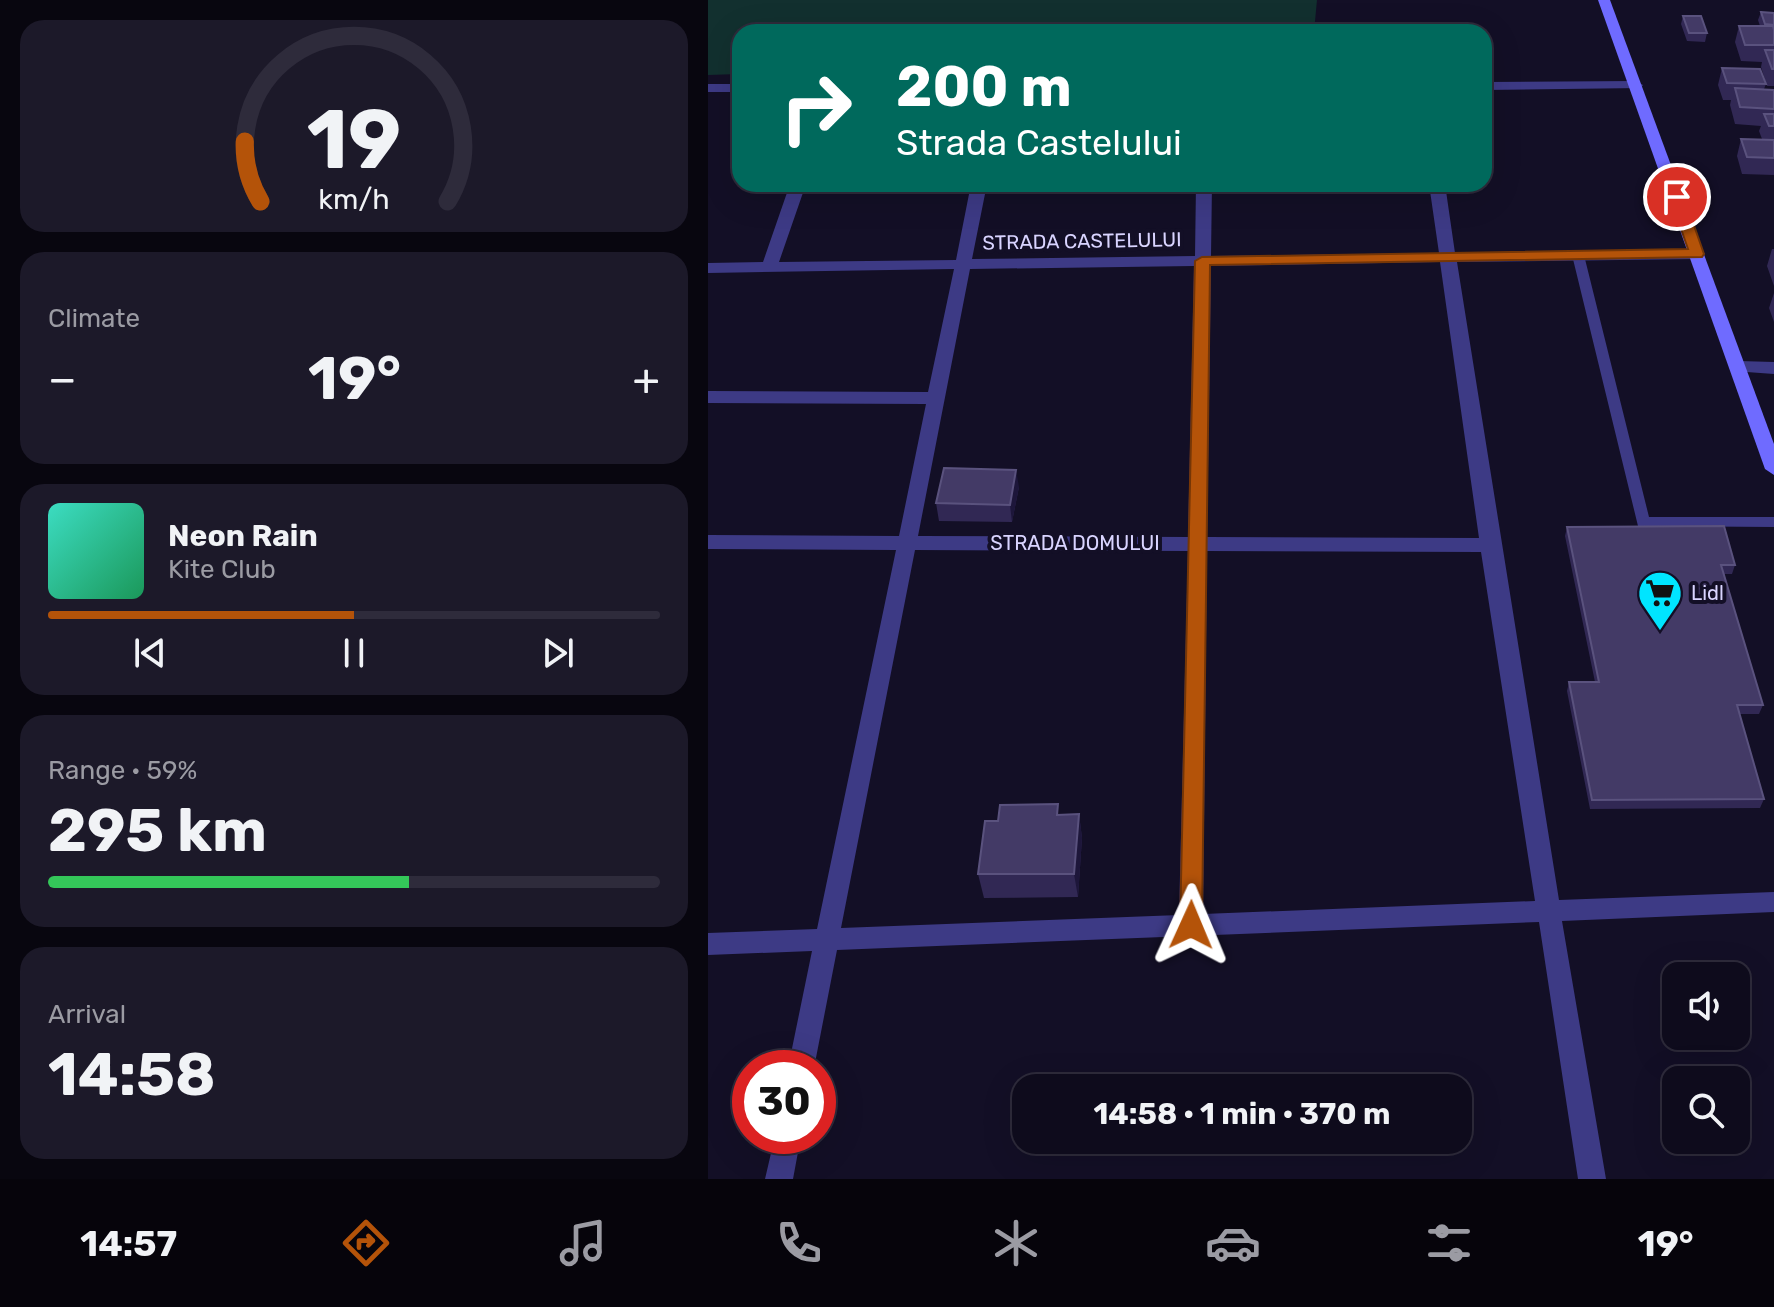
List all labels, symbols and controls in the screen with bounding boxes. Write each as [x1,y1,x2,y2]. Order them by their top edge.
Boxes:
text: 200 m [896,54,1072,120]
icon: right [764,56,868,160]
text: 19 [307,89,401,188]
text: Strada Castelului [896,121,1182,164]
pin [1643,163,1711,231]
icon: arrive [1655,175,1699,219]
text: km/h [318,182,390,216]
street label: STRADA CASTELULUI [982,227,1182,255]
text: Climate [48,303,140,334]
text: 19° [308,343,401,414]
text: − [48,353,77,405]
text: + [633,353,660,405]
text: Neon Rain [168,518,318,554]
street label: STRADA DOMULUI [990,531,1160,555]
text: Kite Club [168,554,276,585]
supermarket icon: Lidl [1636,569,1684,632]
place label: Lidl [1691,581,1724,605]
icon: previous [128,631,172,675]
icon: pause [332,631,376,675]
icon: next [536,631,580,675]
text: Range · 59% [48,755,197,786]
text: 295 km [48,795,267,866]
position arrow [1149,883,1233,967]
map controls [1662,962,1750,1154]
button: sound [1662,962,1750,1050]
text: Arrival [48,999,126,1030]
text: 14:58 [48,1039,216,1110]
speed limit sign: 30 [732,1050,836,1154]
button: search [1662,1066,1750,1154]
text: 14:58 · 1 min · 370 m [1093,1096,1391,1132]
icon: directions [338,1215,394,1271]
icon: music [555,1215,611,1271]
icon: phone [771,1215,827,1271]
icon: climate [988,1215,1044,1271]
icon: car [1205,1215,1261,1271]
icon: filters [1421,1215,1477,1271]
text: 14:57 [80,1222,177,1265]
text: 19° [1638,1222,1694,1265]

